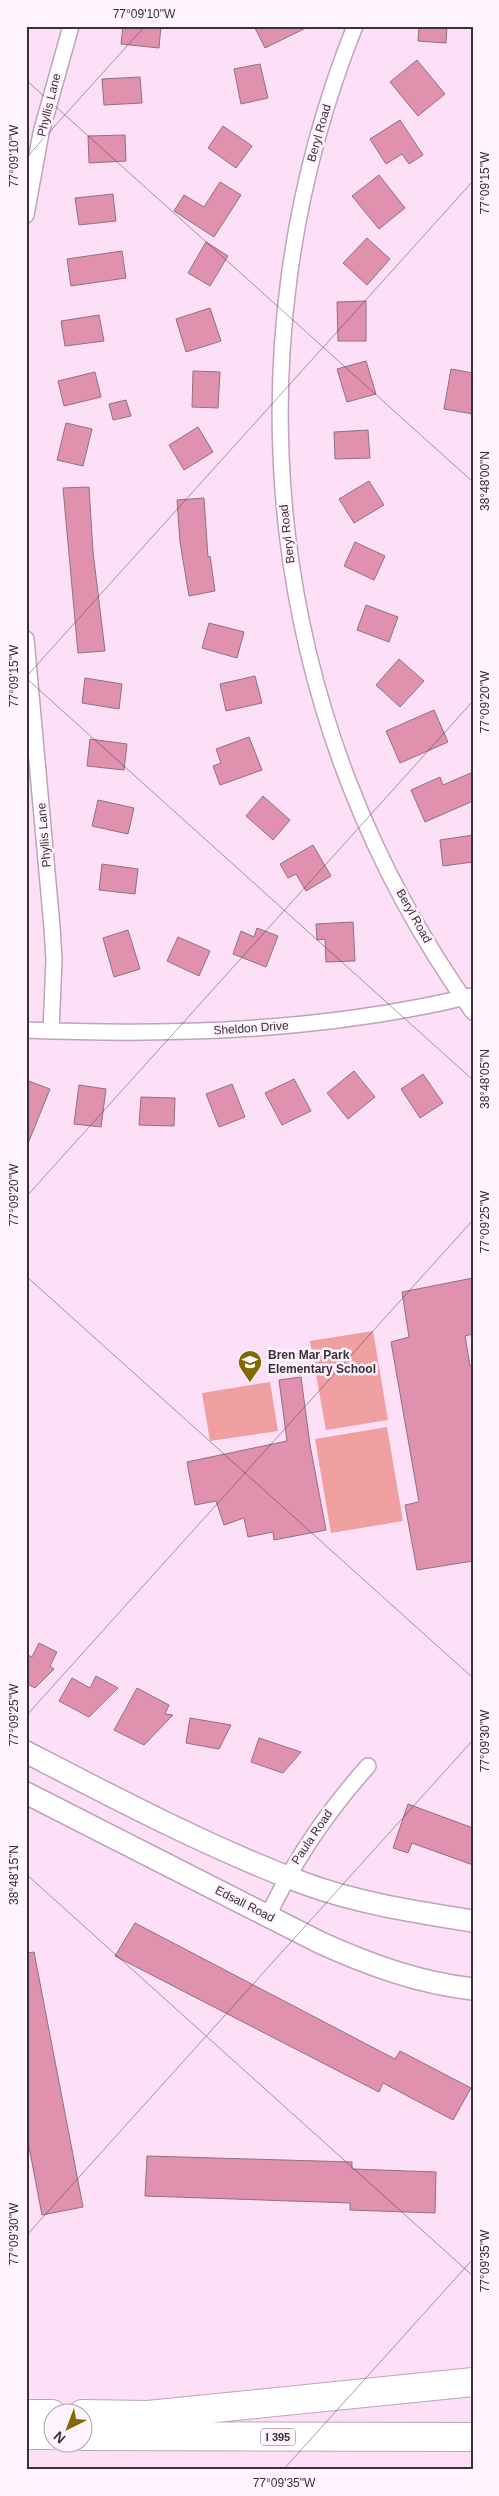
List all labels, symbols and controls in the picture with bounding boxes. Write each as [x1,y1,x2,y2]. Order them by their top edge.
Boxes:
text: 77°09'10"W [113,7,176,21]
street label: Phyllis Lane [34,72,64,138]
street label: Beryl Road [304,103,334,163]
text: 77°09'10"W [7,124,21,187]
text: 77°09'15"W [478,151,492,214]
text: 38°48'00"N [478,451,492,511]
street label: Beryl Road [276,504,298,564]
text: 77°09'15"W [7,644,21,707]
text: 77°09'20"W [478,670,492,733]
street label: Phyllis Lane [34,802,54,868]
street label: Beryl Road [393,887,435,945]
street label: Sheldon Drive [213,1018,289,1038]
text: 38°48'05"N [478,1049,492,1109]
text: 77°09'20"W [7,1163,21,1226]
text: 77°09'25"W [478,1190,492,1253]
place label: Bren Mar Park Elementary School [268,1348,376,1376]
school or university icon: Bren Mar Park Elementary School [237,1349,263,1383]
text: 77°09'25"W [7,1683,21,1746]
text: 77°09'30"W [478,1709,492,1772]
street label: Paula Road [289,1807,335,1867]
text: 38°48'15"N [7,1845,21,1905]
street label: Edsall Road [213,1883,277,1925]
text: 77°09'30"W [7,2202,21,2265]
text: 77°09'35"W [478,2229,492,2292]
north arrow [42,2404,92,2454]
text: N [50,2428,68,2447]
road number: I 395 [260,2428,296,2446]
text: 77°09'35"W [253,2476,316,2490]

